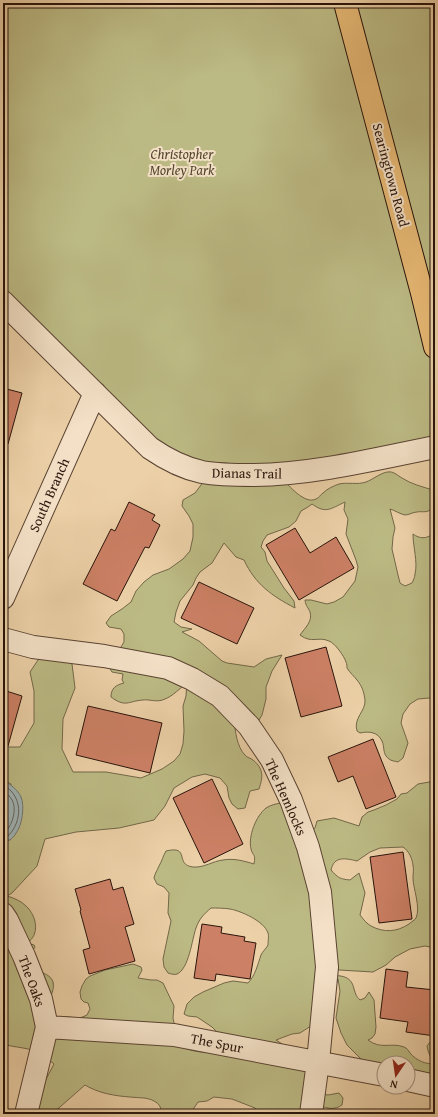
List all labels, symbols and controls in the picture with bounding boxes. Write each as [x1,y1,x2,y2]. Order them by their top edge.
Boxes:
street label: Searingtown Road [368,121,415,230]
park label: Christopher Morley Park [150,144,215,180]
street label: South Branch [24,455,74,535]
street label: Dianas Trail [212,462,282,484]
street label: The Hemlocks [260,755,312,839]
street label: The Oaks [14,953,50,1009]
street label: The Spur [189,1028,245,1058]
north arrow [376,1055,416,1095]
text: N [388,1076,399,1093]

